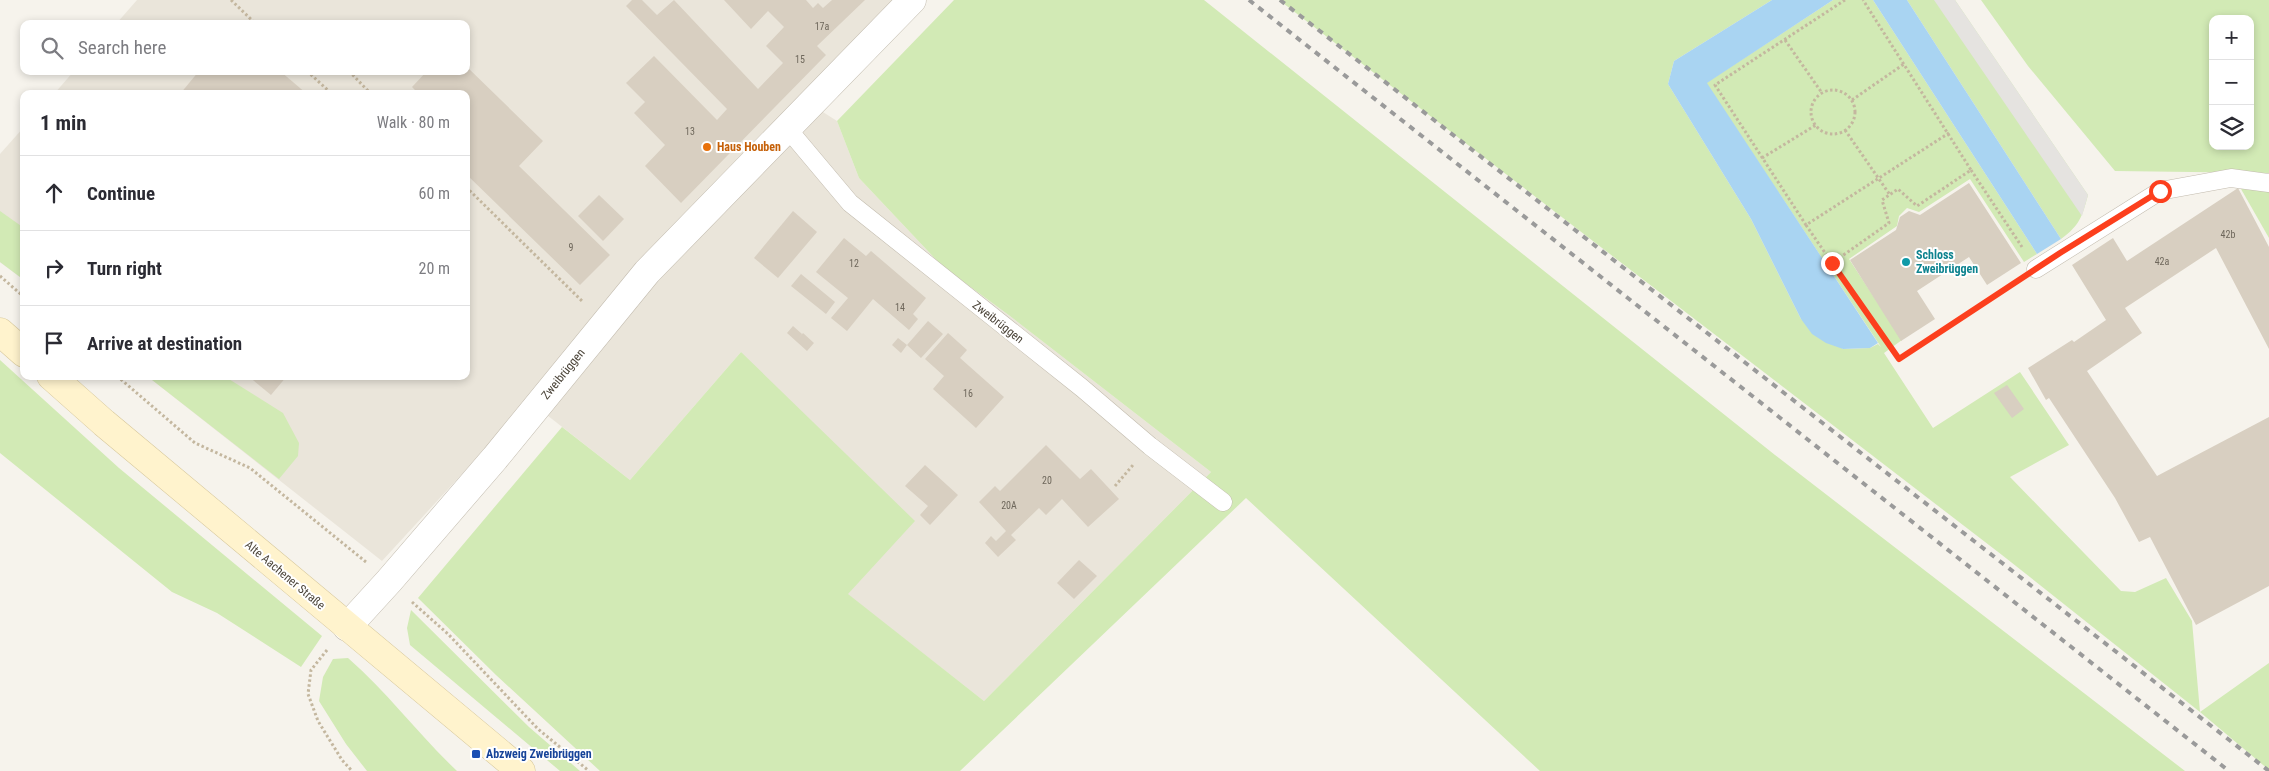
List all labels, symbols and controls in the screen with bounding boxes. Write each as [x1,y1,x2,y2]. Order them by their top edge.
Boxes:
map controls [2209,15,2254,150]
button: + [2209,15,2254,60]
search box [20,20,470,75]
house number: 17a [815,21,830,32]
icon: search [38,34,66,62]
text: Search here [78,36,166,59]
house number: 15 [795,54,805,65]
button: − [2209,60,2254,105]
button: layers [2209,105,2254,150]
text: 1 min [40,111,87,135]
text: Walk · 80 m [377,113,450,132]
house number: 13 [685,126,695,137]
place label: Haus Houben [717,140,781,154]
marker: Haus Houben [701,141,713,153]
icon: ahead [40,179,68,207]
route start [2149,180,2172,203]
text: Continue [87,182,155,205]
text: 60 m [418,184,450,203]
house number: 42b [2221,229,2235,240]
house number: 9 [569,242,574,253]
place label: Schloss Zweibrüggen [1916,248,1978,276]
route end [1821,252,1844,275]
icon: right [40,254,68,282]
marker: Schloss Zweibrüggen [1900,256,1912,268]
house number: 42a [2155,256,2170,267]
text: Turn right [87,257,162,280]
house number: 12 [849,258,859,269]
text: 20 m [418,259,450,278]
street label: Zweibrüggen [970,298,1026,346]
house number: 14 [895,302,905,313]
icon: arrive [40,329,68,357]
text: Arrive at destination [87,332,242,355]
street label: Zweibrüggen [538,346,588,402]
house number: 16 [963,388,973,399]
house number: 20 [1042,475,1052,486]
house number: 20A [1001,500,1017,511]
street label: Alte Aachener Straße [242,538,328,613]
place label: Abzweig Zweibrüggen [486,747,592,761]
marker: Abzweig Zweibrüggen [470,748,482,760]

